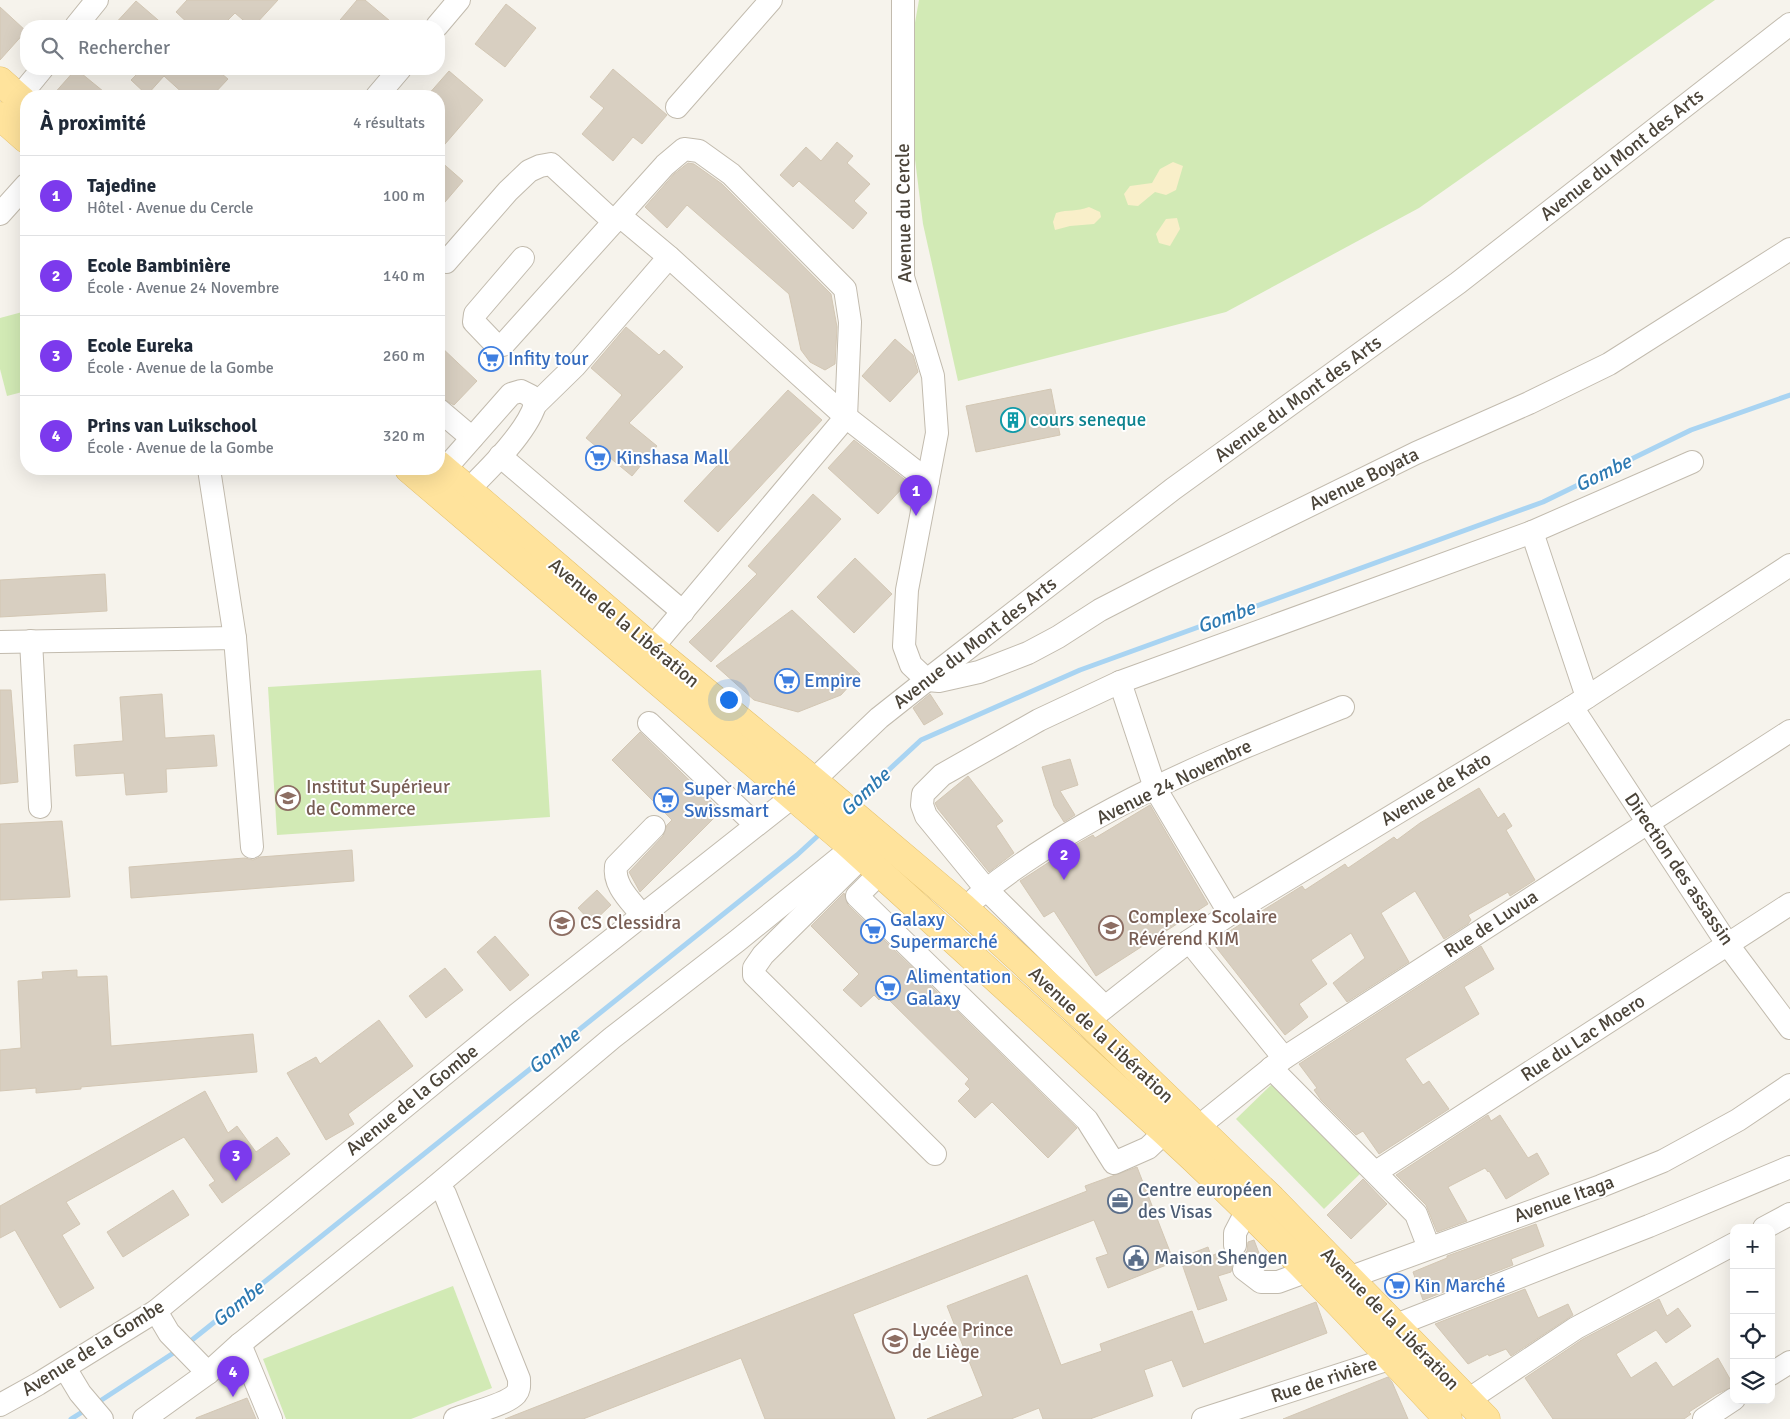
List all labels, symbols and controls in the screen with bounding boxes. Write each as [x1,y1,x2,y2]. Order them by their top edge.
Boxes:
search box [20,20,445,75]
icon: search [38,34,66,62]
text: Rechercher [78,36,170,60]
street label: Avenue du Mont des Arts [1536,84,1708,226]
text: À proximité [40,110,146,136]
text: 4 résultats [353,113,425,133]
street label: Avenue du Cercle [891,143,917,283]
text: Tajedine [87,174,156,198]
text: 1 [52,186,60,206]
text: 100 m [383,186,425,206]
text: Hôtel · Avenue du Cercle [87,198,254,218]
text: Ecole Bambinière [87,254,231,278]
text: 2 [52,266,60,286]
text: 140 m [383,266,425,286]
text: École · Avenue 24 Novembre [87,278,279,298]
street label: Avenue du Mont des Arts [1210,330,1386,468]
text: Ecole Eureka [87,334,193,358]
text: 3 [52,346,60,366]
text: 260 m [383,346,425,366]
supermarket icon: Infity tour [478,346,504,372]
place label: Infity tour [508,347,588,371]
text: École · Avenue de la Gombe [87,358,274,378]
building icon: cours seneque [1000,407,1026,433]
place label: cours seneque [1030,408,1146,432]
text: Prins van Luikschool [87,414,257,438]
text: 4 [52,426,60,446]
text: 320 m [383,426,425,446]
text: École · Avenue de la Gombe [87,438,274,458]
street label: Avenue Boyata [1305,442,1423,516]
supermarket icon: Kinshasa Mall [585,445,611,471]
place label: Kinshasa Mall [616,446,729,470]
water label: Gombe [1571,448,1636,497]
pin: 1 [900,475,932,516]
street label: Avenue de la Libération [544,553,704,693]
street label: Avenue du Mont des Arts [889,572,1061,714]
water label: Gombe [1194,595,1259,639]
supermarket icon: Empire [774,668,800,694]
place label: Empire [804,669,861,693]
your location [716,687,742,713]
street label: Avenue 24 Novembre [1092,734,1256,830]
street label: Avenue de Kato [1376,747,1496,831]
water label: Gombe [835,762,896,822]
place label: Institut Supérieur de Commerce [306,775,450,821]
place label: Super Marché Swissmart [684,777,796,823]
school or university icon: Institut Supérieur de Commerce [275,785,301,811]
supermarket icon: Super Marché Swissmart [653,787,679,813]
street label: Direction des assassin [1619,788,1739,950]
pin: 2 [1048,839,1080,880]
street label: Rue de Luvua [1439,885,1543,963]
place label: Complexe Scolaire Révérend KIM [1128,905,1277,951]
place label: Galaxy Supermarché [890,908,998,954]
school or university icon: CS Clessidra [549,910,575,936]
place label: CS Clessidra [580,911,681,935]
school or university icon: Complexe Scolaire Révérend KIM [1098,915,1124,941]
supermarket icon: Galaxy Supermarché [860,918,886,944]
street label: Avenue de la Libération [1024,962,1178,1108]
place label: Alimentation Galaxy [906,965,1011,1011]
supermarket icon: Alimentation Galaxy [875,975,901,1001]
street label: Rue du Lac Moero [1516,989,1650,1087]
water label: Gombe [523,1022,586,1080]
street label: Avenue de la Gombe [341,1039,483,1161]
pin: 3 [220,1140,252,1181]
street label: Avenue Itaga [1511,1170,1617,1228]
place label: Centre européen des Visas [1138,1178,1272,1224]
office icon: Centre européen des Visas [1107,1188,1133,1214]
map controls [1730,1224,1775,1404]
button: + [1730,1224,1775,1269]
street label: Avenue de la Libération [1316,1242,1464,1396]
public building icon: Maison Shengen [1123,1245,1149,1271]
place label: Maison Shengen [1154,1246,1288,1270]
button: − [1730,1269,1775,1314]
supermarket icon: Kin Marché [1384,1273,1410,1299]
place label: Kin Marché [1414,1274,1505,1298]
water label: Gombe [207,1275,270,1333]
street label: Avenue de la Gombe [17,1294,169,1402]
button: locate [1730,1314,1775,1359]
place label: Lycée Prince de Liège [912,1318,1013,1364]
school or university icon: Lycée Prince de Liège [882,1328,908,1354]
street label: Rue de rivière [1268,1352,1380,1408]
pin: 4 [217,1356,249,1397]
button: layers [1730,1359,1775,1404]

